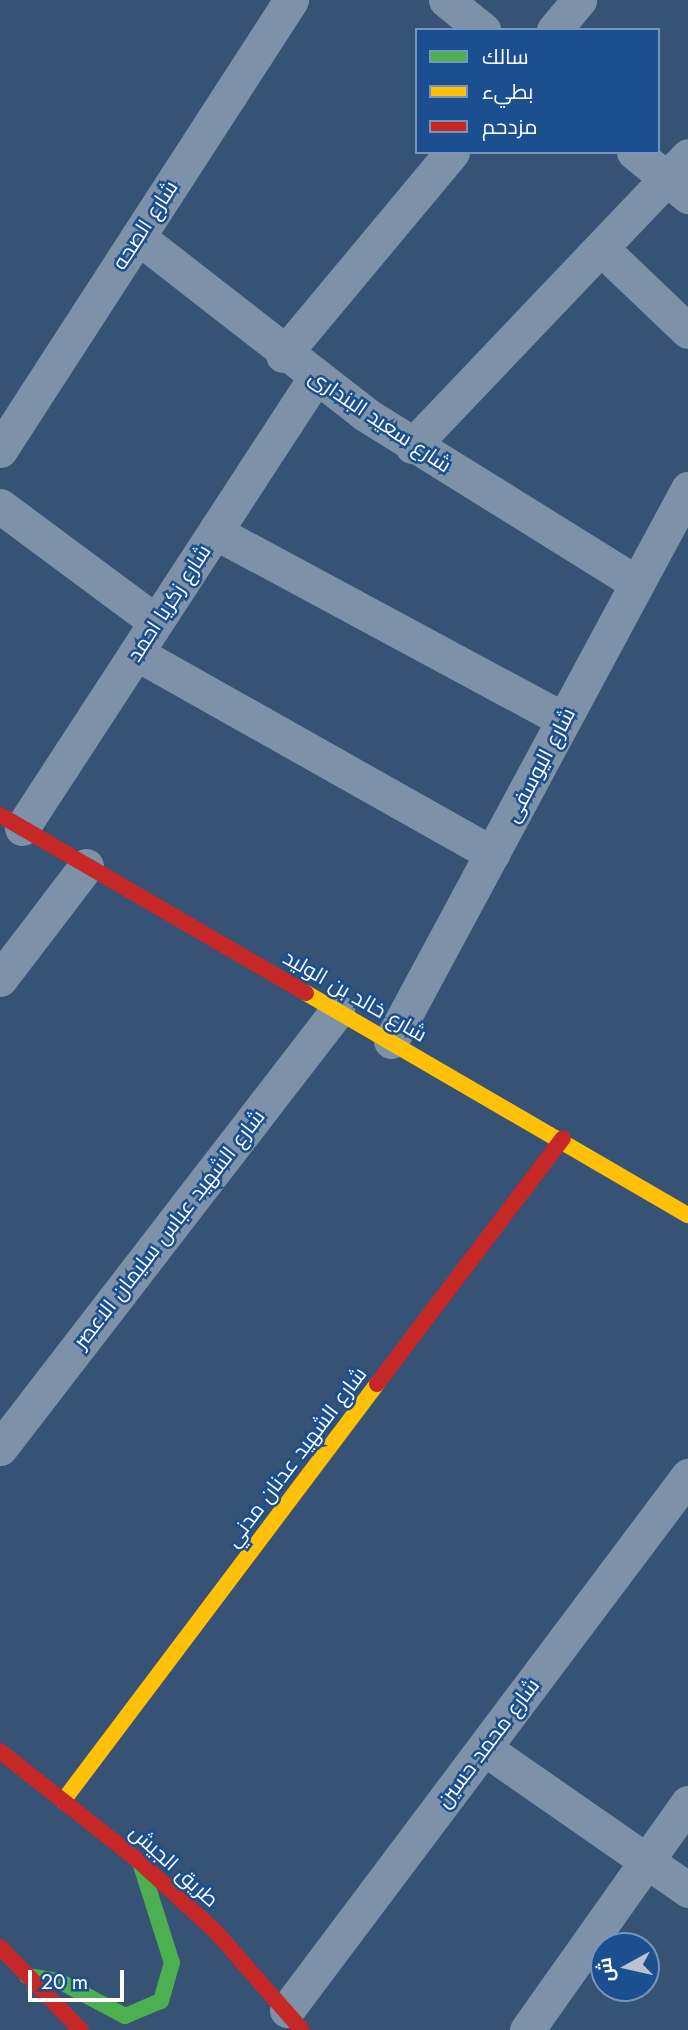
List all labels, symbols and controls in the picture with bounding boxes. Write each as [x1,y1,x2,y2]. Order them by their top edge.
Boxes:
legend [415,28,660,154]
text: سالك [482,42,529,72]
text: بطيء [482,77,533,107]
text: مزدحم [482,112,537,142]
street label: شارع الصحه [107,176,183,274]
street label: شارع سعيد البندارى [304,364,456,478]
street label: شارع زكريا احمد [122,540,216,666]
street label: شارع اليوسفى [499,703,581,827]
street label: شارع خالد بن الوليد [279,945,431,1047]
street label: شارع الشهيد عباس سليمان الاعصر [68,1104,270,1354]
street label: شارع الشهيد عدنان مدني [220,1362,372,1552]
street label: شارع محمد حسين [431,1673,545,1813]
street label: طريق الجيش [124,1820,224,1912]
north arrow [590,1932,660,2002]
scale bar [32,1956,128,2000]
text: ش [591,1956,621,1984]
text: 20 m [41,1967,88,1997]

